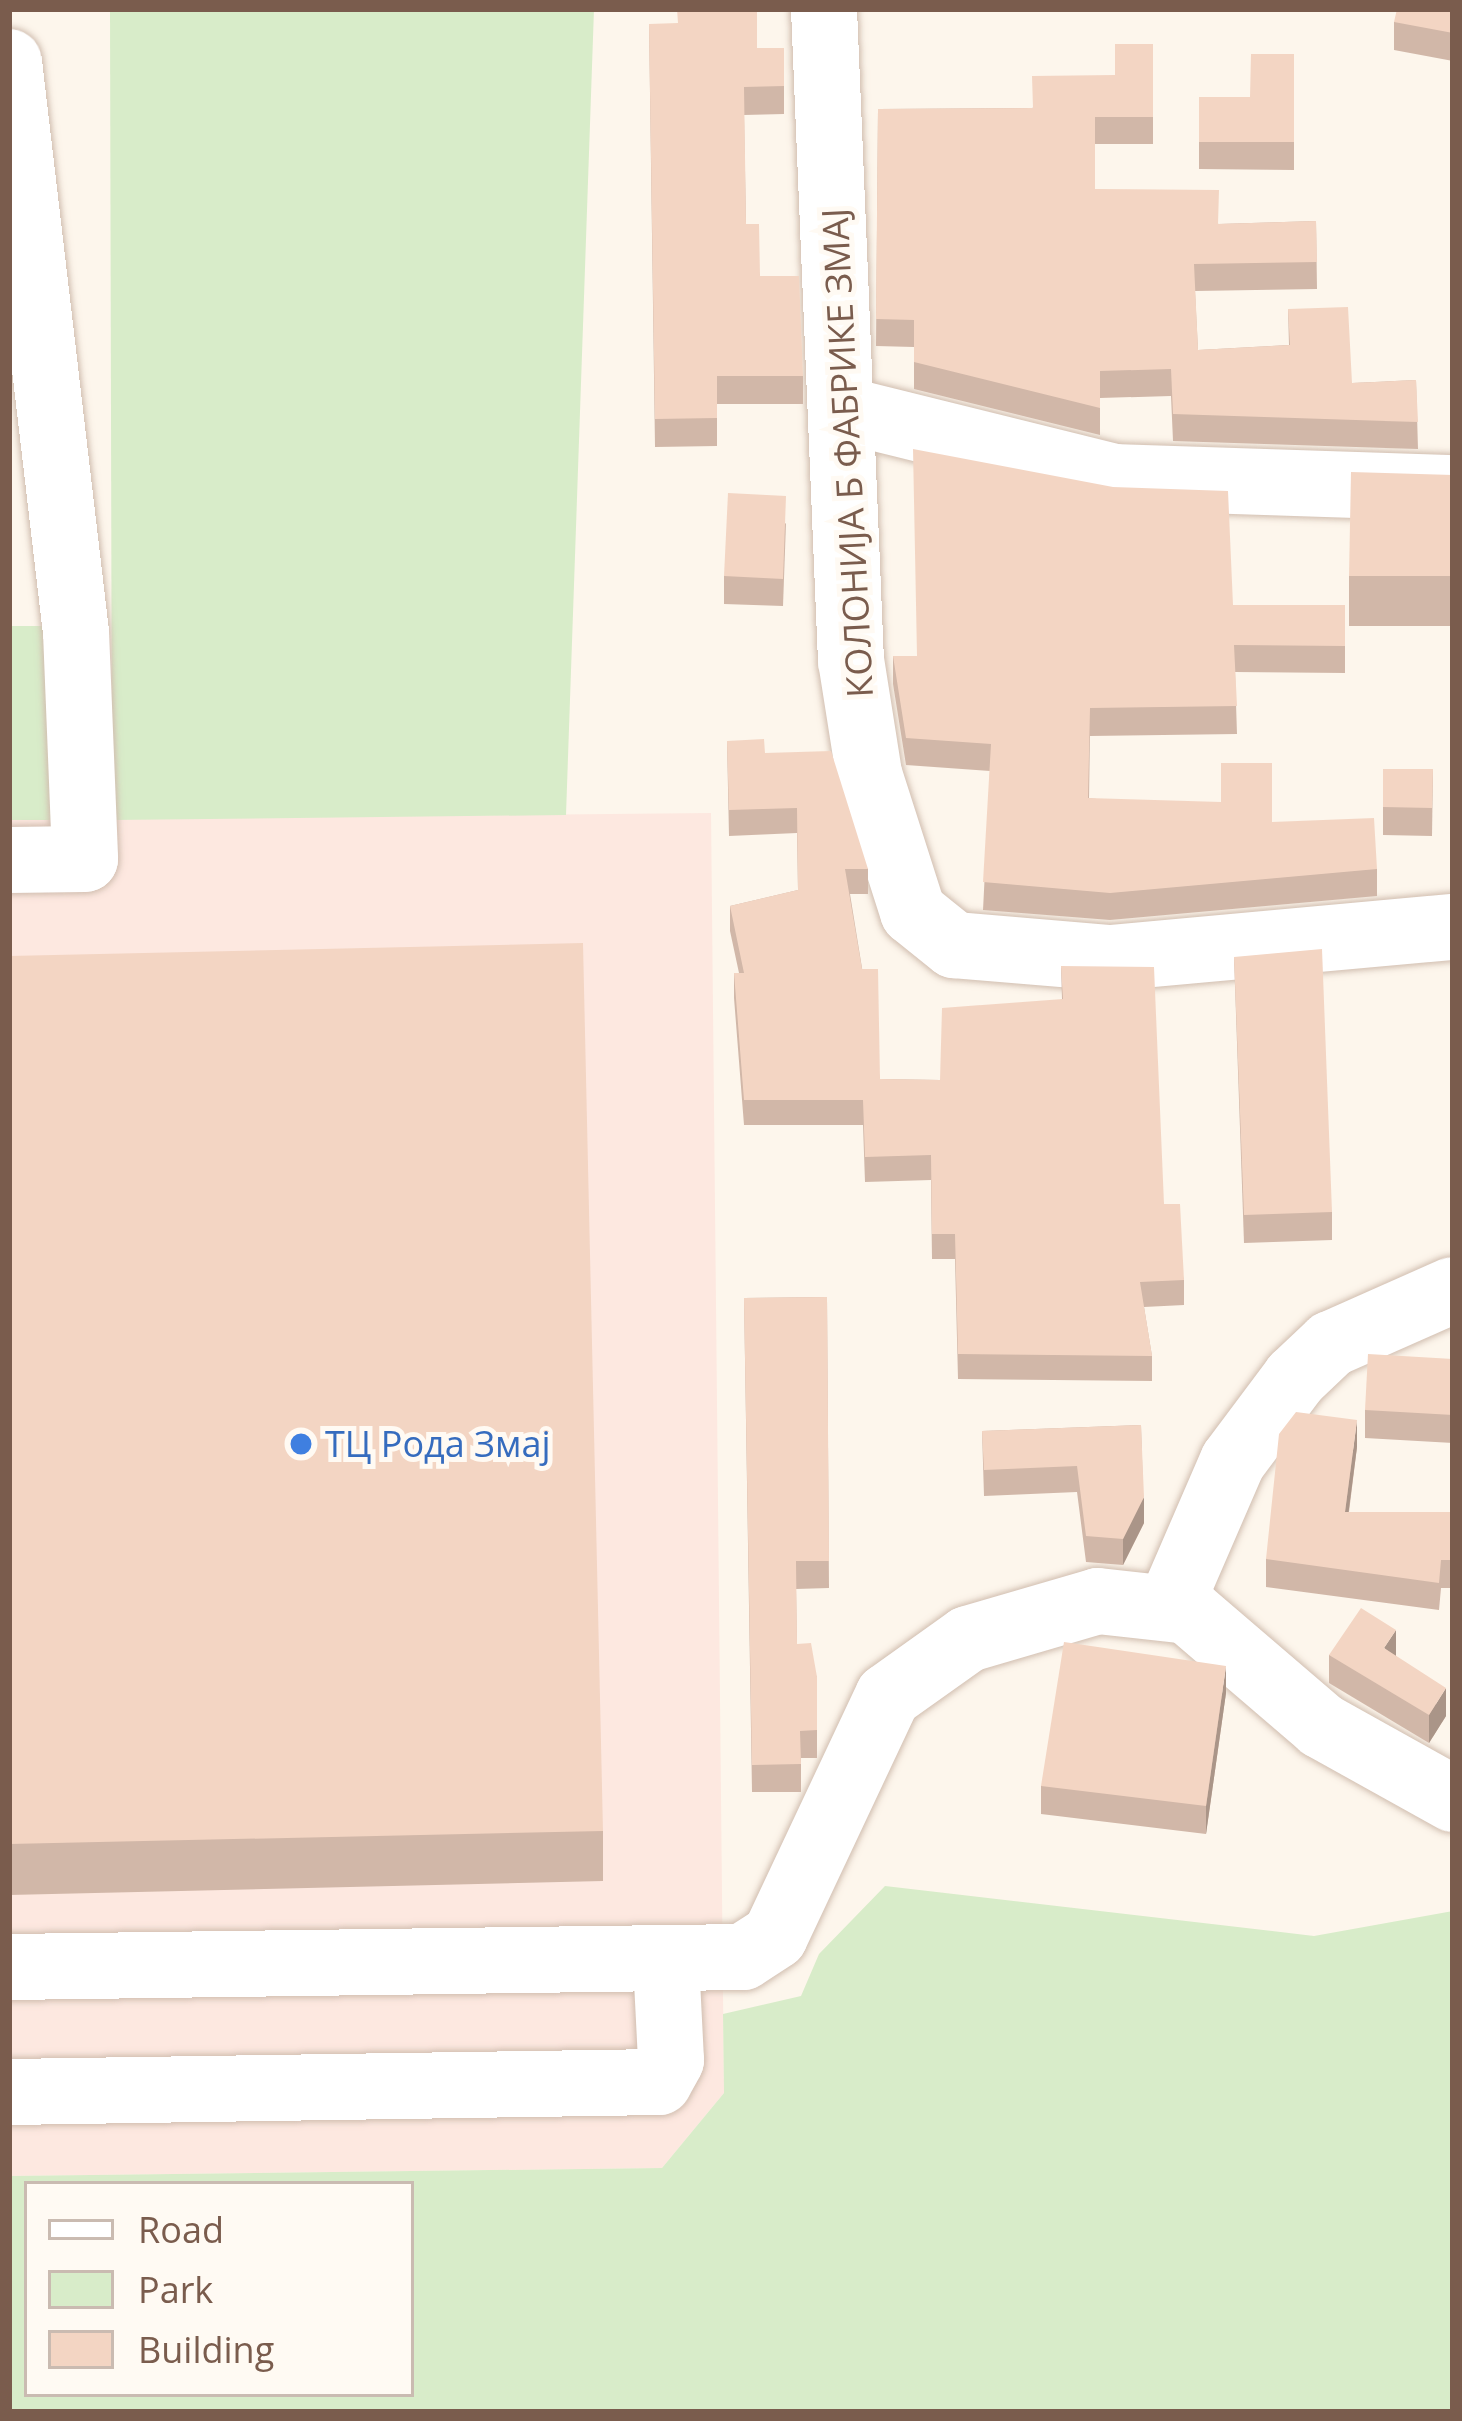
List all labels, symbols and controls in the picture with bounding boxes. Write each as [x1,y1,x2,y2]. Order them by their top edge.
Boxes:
street label: КОЛОНИЈА Б ФАБРИКЕ ЗМАЈ [813,207,881,699]
place label: ТЦ Рода Змај [325,1422,551,1466]
marker: ТЦ Рода Змај [288,1431,314,1457]
legend [24,2181,414,2397]
text: Road [138,2205,224,2254]
text: Park [138,2265,213,2314]
text: Building [138,2325,274,2374]

